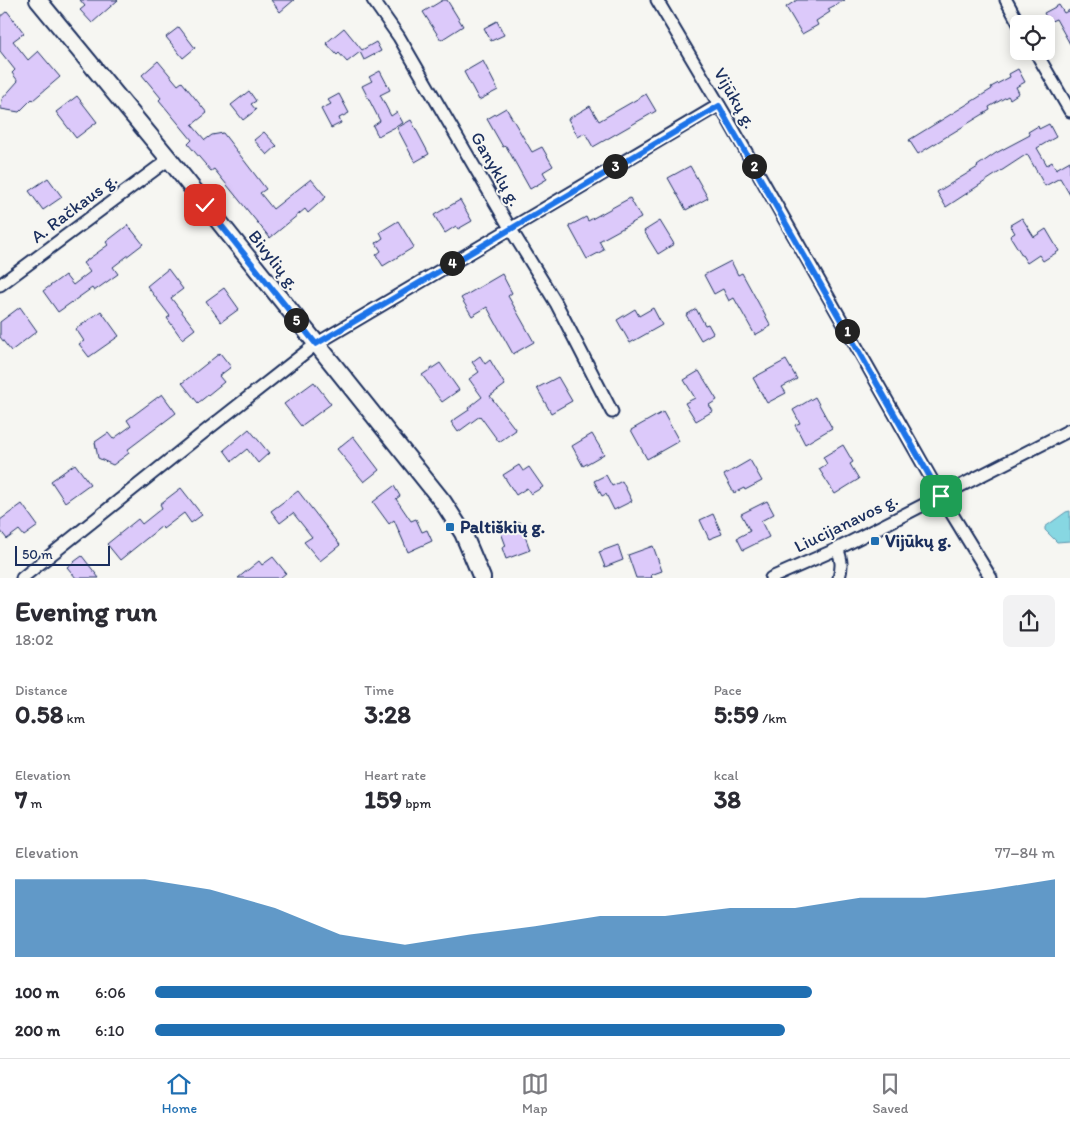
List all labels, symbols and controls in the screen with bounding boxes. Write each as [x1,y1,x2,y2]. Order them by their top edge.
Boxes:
map controls [1010,15,1055,60]
button: locate [1010,15,1055,60]
street label: Vijūkų g. [709,64,761,132]
street label: Ganyklų g. [466,128,526,210]
pin: 3 [602,154,628,178]
pin: 2 [742,154,766,178]
text: 3 [612,158,619,175]
text: 2 [751,158,758,175]
street label: A. Račkaus g. [26,168,122,248]
pin [184,184,226,226]
icon: check [191,191,219,219]
street label: Bivylių g. [244,225,304,295]
pin: 4 [440,250,464,276]
text: 4 [448,255,457,272]
pin: 5 [284,308,308,332]
text: 5 [293,312,300,329]
pin: 1 [834,318,860,344]
text: 1 [844,323,851,340]
pin [920,475,962,517]
icon: arrive [927,482,955,510]
street label: Liucijanavos g. [791,488,901,558]
place label: Paltiškių g. [460,516,545,538]
marker: Paltiškių g. [444,521,456,533]
place label: Vijūkų g. [885,530,951,552]
marker: Vijūkų g. [869,535,881,547]
scale bar [15,543,110,566]
text: 50 m [22,546,53,563]
text: Evening run [15,594,157,628]
button: share [1003,595,1055,647]
text: 18:02 [15,630,53,649]
text: Distance [15,682,67,699]
text: Time [364,682,394,699]
text: Pace [714,682,742,699]
text: 0.58 [15,699,63,729]
text: 3:28 [364,699,411,729]
text: 5:59 [714,699,759,729]
text: km [63,710,85,727]
text: /km [759,710,787,727]
text: Elevation [15,767,71,784]
text: Heart rate [364,767,426,784]
text: kcal [714,767,739,784]
text: 7 [15,784,27,814]
text: 159 [364,784,402,814]
text: 38 [714,784,741,814]
text: m [27,795,42,812]
text: bpm [402,795,431,812]
text: Elevation [15,843,79,862]
text: 77–84 m [995,843,1055,862]
text: 100 m [15,983,59,1002]
text: 6:06 [95,983,126,1002]
text: 200 m [15,1021,60,1040]
text: 6:10 [95,1021,125,1040]
tab: Home [162,1070,197,1117]
tab: Map [521,1070,549,1117]
tab: Saved [872,1070,908,1117]

